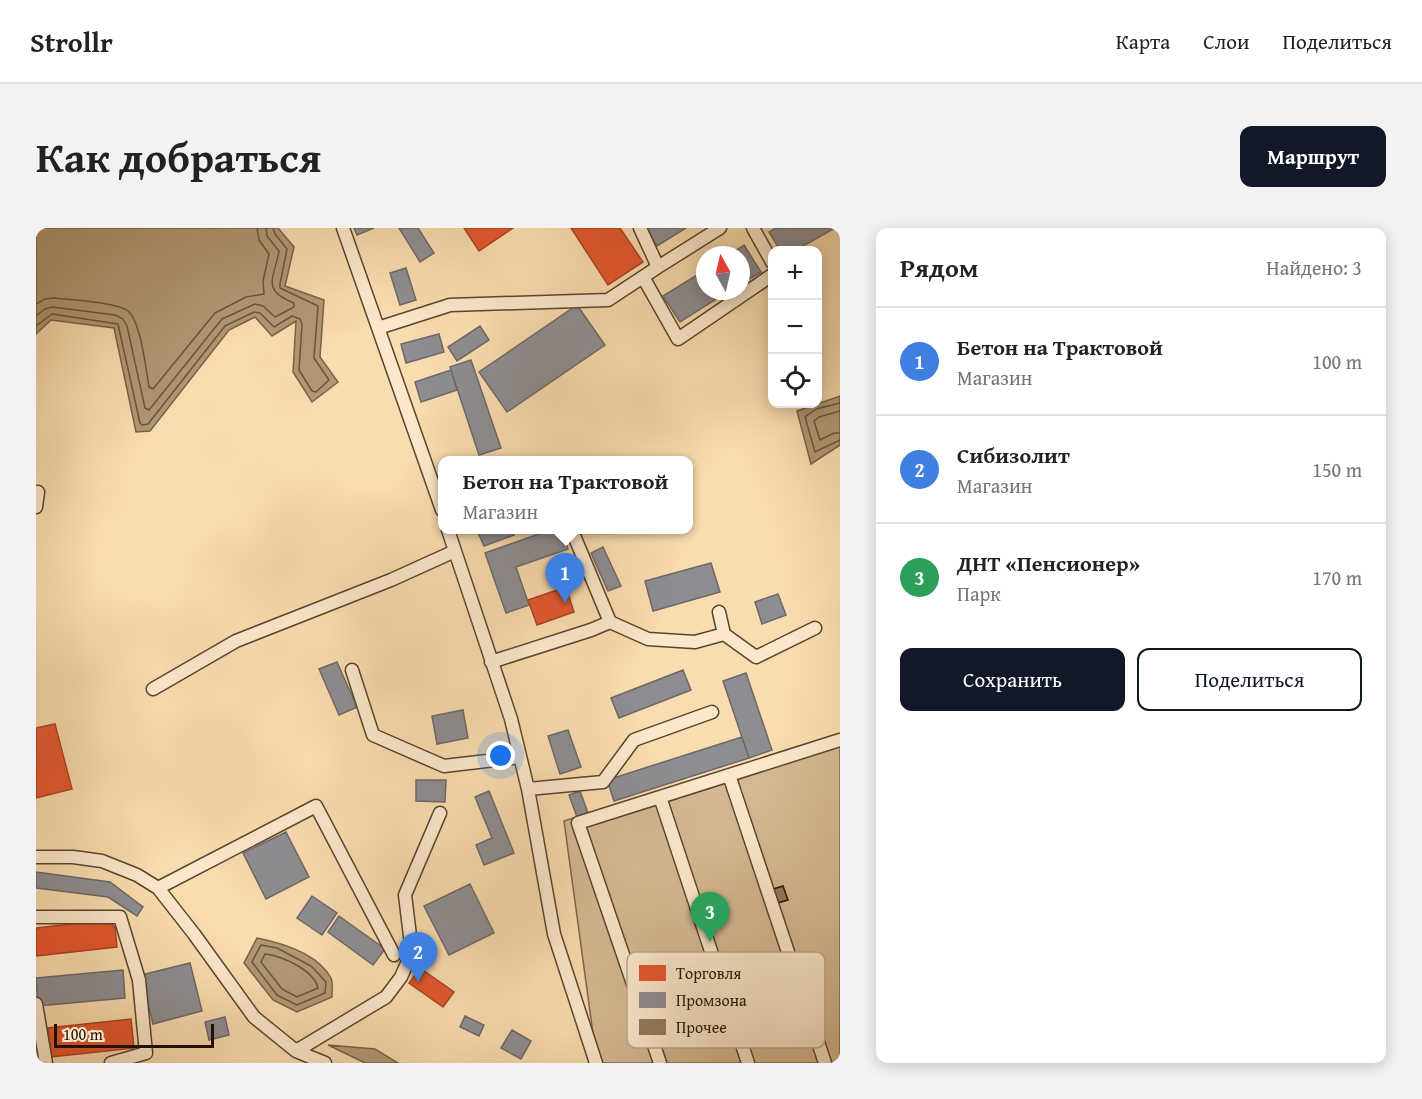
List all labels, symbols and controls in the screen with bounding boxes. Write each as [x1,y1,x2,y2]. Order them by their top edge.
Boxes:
text: Strollr [30,21,113,62]
text: Карта [1116,26,1170,57]
text: Слои [1203,26,1249,57]
text: Поделиться [1282,26,1392,57]
text: Как добраться [36,126,321,187]
button: Маршрут [1240,126,1386,187]
north arrow [696,246,750,300]
map controls [768,246,822,408]
button: + [768,246,822,300]
text: Рядом [900,248,978,287]
text: Найдено: 3 [1266,253,1362,282]
button: − [768,300,822,354]
text: Бетон на Трактовой [957,331,1163,363]
text: 1 [914,347,925,376]
text: 100 m [1312,347,1362,376]
button: locate [768,354,822,408]
text: Магазин [957,363,1032,392]
text: Сибизолит [957,439,1070,471]
text: 2 [914,455,925,484]
text: 150 m [1312,455,1362,484]
popup [438,456,693,534]
text: Бетон на Трактовой [463,465,668,497]
text: Магазин [957,471,1032,500]
text: Магазин [463,497,538,526]
text: ДНТ «Пенсионер» [957,547,1140,579]
pin: 1 [546,554,584,603]
text: 3 [914,563,925,592]
text: 170 m [1312,563,1362,592]
text: Парк [957,579,1001,608]
button: Сохранить [900,648,1125,711]
button: Поделиться [1137,648,1362,711]
your location [486,741,515,770]
pin: 3 [690,892,730,942]
pin: 2 [398,932,437,982]
legend [627,952,825,1048]
text: Торговля [676,961,741,985]
text: Промзона [676,988,747,1012]
text: Прочее [676,1015,727,1039]
scale bar [54,1021,214,1048]
text: 100 m [63,1022,103,1046]

